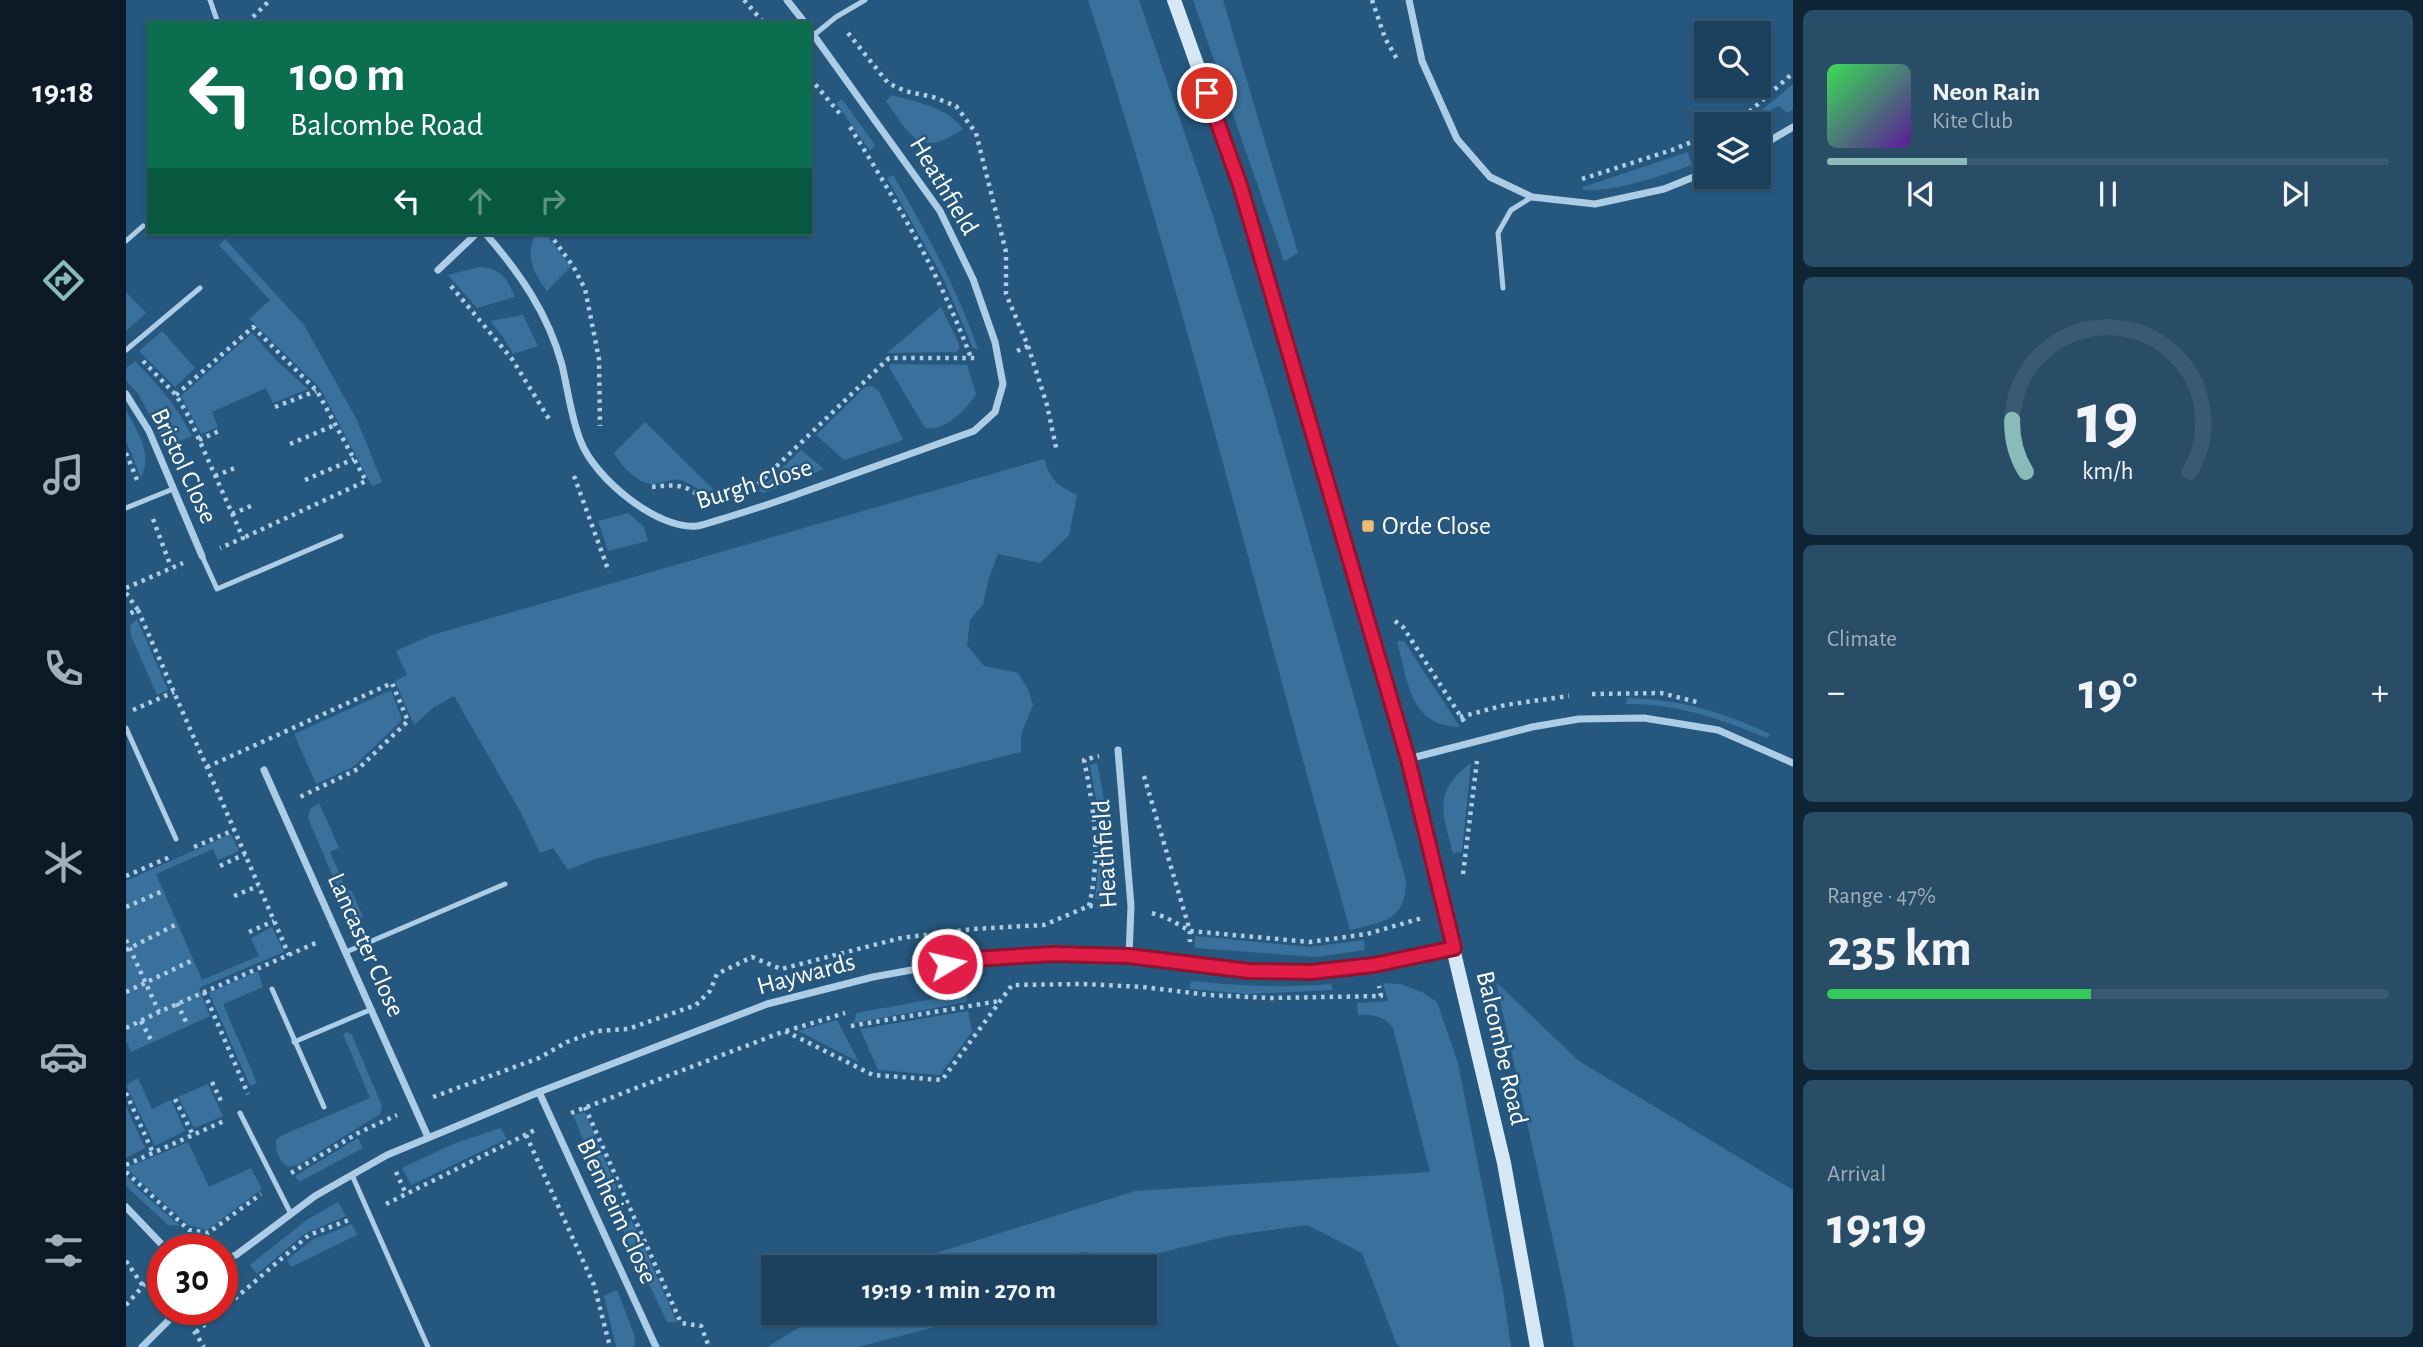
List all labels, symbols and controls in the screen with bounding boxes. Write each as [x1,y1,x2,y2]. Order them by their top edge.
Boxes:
map controls [1694,21,1771,189]
button: search [1694,21,1771,98]
icon: left [175,49,266,140]
text: 100 m [290,51,406,100]
pin [1177,63,1237,123]
icon: arrive [1188,74,1226,112]
text: 19:18 [32,76,94,108]
text: Neon Rain [1932,79,2040,105]
text: Balcombe Road [290,109,483,141]
text: Kite Club [1932,110,2013,133]
button: layers [1694,112,1771,189]
street label: Heathfield [905,133,983,239]
icon: previous [1902,175,1940,213]
icon: pause [2089,175,2127,213]
icon: next [2276,175,2314,213]
icon: left [388,182,426,220]
icon: ahead [461,182,499,220]
icon: right [534,182,572,220]
icon: directions [39,256,88,305]
text: 19 [2077,385,2139,458]
street label: Bristol Close [146,404,222,528]
icon: music [39,450,88,499]
street label: Burgh Close [693,454,815,514]
text: km/h [2082,459,2134,484]
place label: Orde Close [1382,513,1491,539]
marker: Orde Close [1360,518,1376,534]
text: Climate [1827,628,1897,651]
icon: phone [39,644,88,693]
text: 19° [2078,666,2138,718]
text: − [1827,674,1845,712]
text: + [2371,674,2389,712]
street label: Heathfield [1088,799,1122,909]
icon: climate [39,838,88,887]
street label: Lancaster Close [323,869,409,1021]
text: Range · 47% [1827,885,1936,908]
text: 235 km [1827,923,1972,975]
position arrow [910,927,984,1001]
street label: Haywards [754,948,858,1000]
street label: Balcombe Road [1472,969,1532,1127]
icon: car [39,1032,88,1081]
street label: Blenheim Close [572,1134,662,1288]
text: Arrival [1827,1163,1886,1186]
text: 19:19 [1827,1201,1927,1253]
icon: filters [39,1226,88,1275]
speed limit sign: 30 [147,1234,238,1325]
text: 19:19 · 1 min · 270 m [862,1277,1056,1303]

